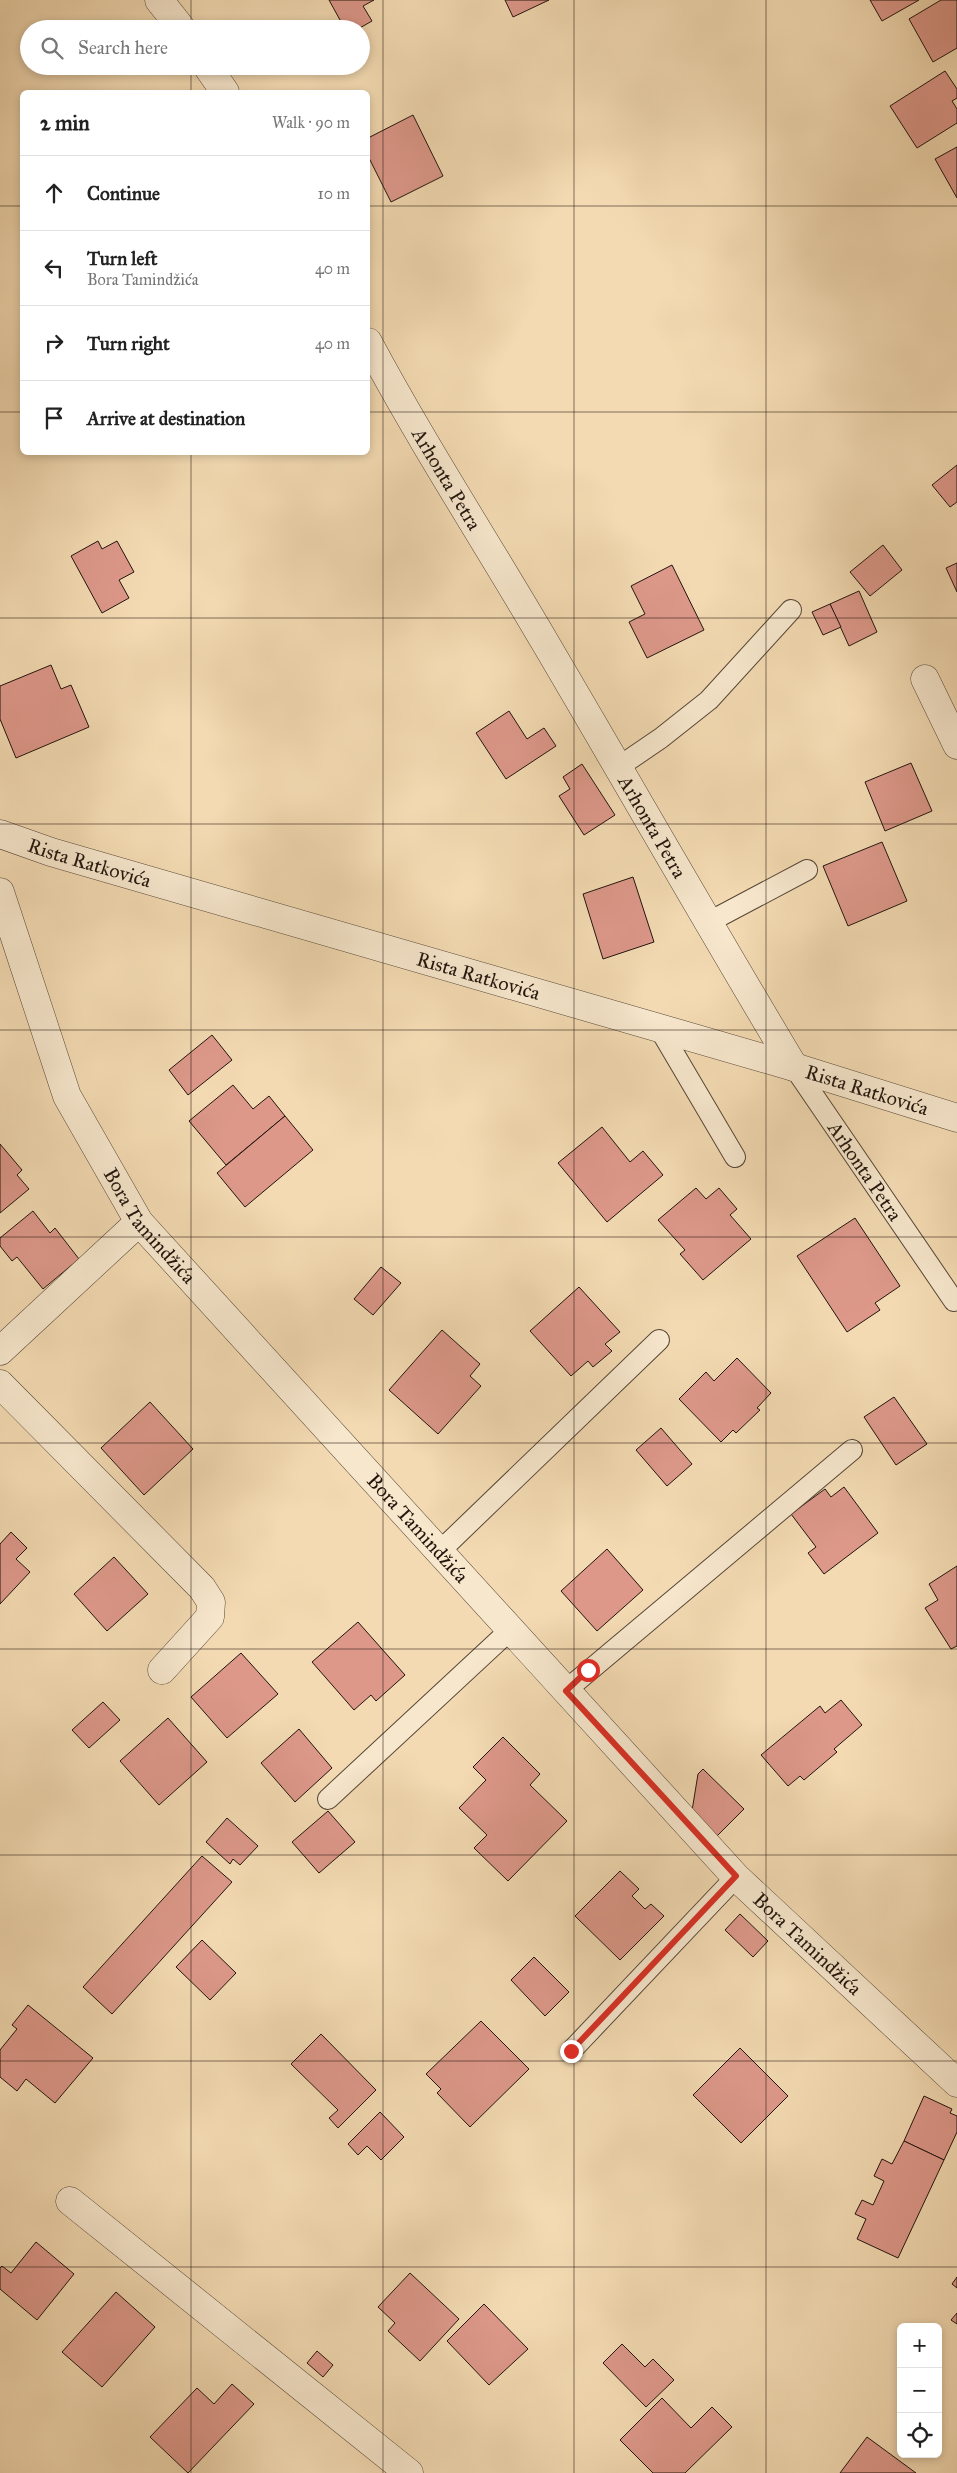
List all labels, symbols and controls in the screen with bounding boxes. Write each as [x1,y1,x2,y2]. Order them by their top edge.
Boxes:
search box [20,20,370,75]
icon: search [38,34,66,62]
text: Search here [78,36,168,59]
text: 2 min [40,110,90,136]
text: Walk · 90 m [272,113,350,132]
icon: ahead [40,179,68,207]
text: Continue [87,182,160,205]
text: 10 m [318,184,350,203]
text: Turn left [87,247,157,270]
icon: left [40,254,68,282]
text: 40 m [315,259,350,278]
text: Bora Tamindžića [87,270,198,289]
icon: right [40,329,68,357]
text: Turn right [87,332,170,355]
text: 40 m [315,334,350,353]
icon: arrive [40,404,68,432]
text: Arrive at destination [87,407,245,430]
street label: Arhonta Petra [406,423,487,535]
street label: Arhonta Petra [613,770,692,883]
street label: Rista Ratkovića [25,833,154,892]
street label: Rista Ratkovića [414,946,543,1005]
street label: Rista Ratkovića [803,1059,932,1120]
street label: Arhonta Petra [822,1116,908,1226]
street label: Bora Tamindžića [99,1163,201,1289]
street label: Bora Tamindžića [362,1468,474,1588]
route start [577,1659,600,1682]
street label: Bora Tamindžića [748,1887,867,2000]
route end [560,2040,583,2063]
map controls [897,2323,942,2458]
button: + [897,2323,942,2368]
button: − [897,2368,942,2413]
button: locate [897,2413,942,2458]

